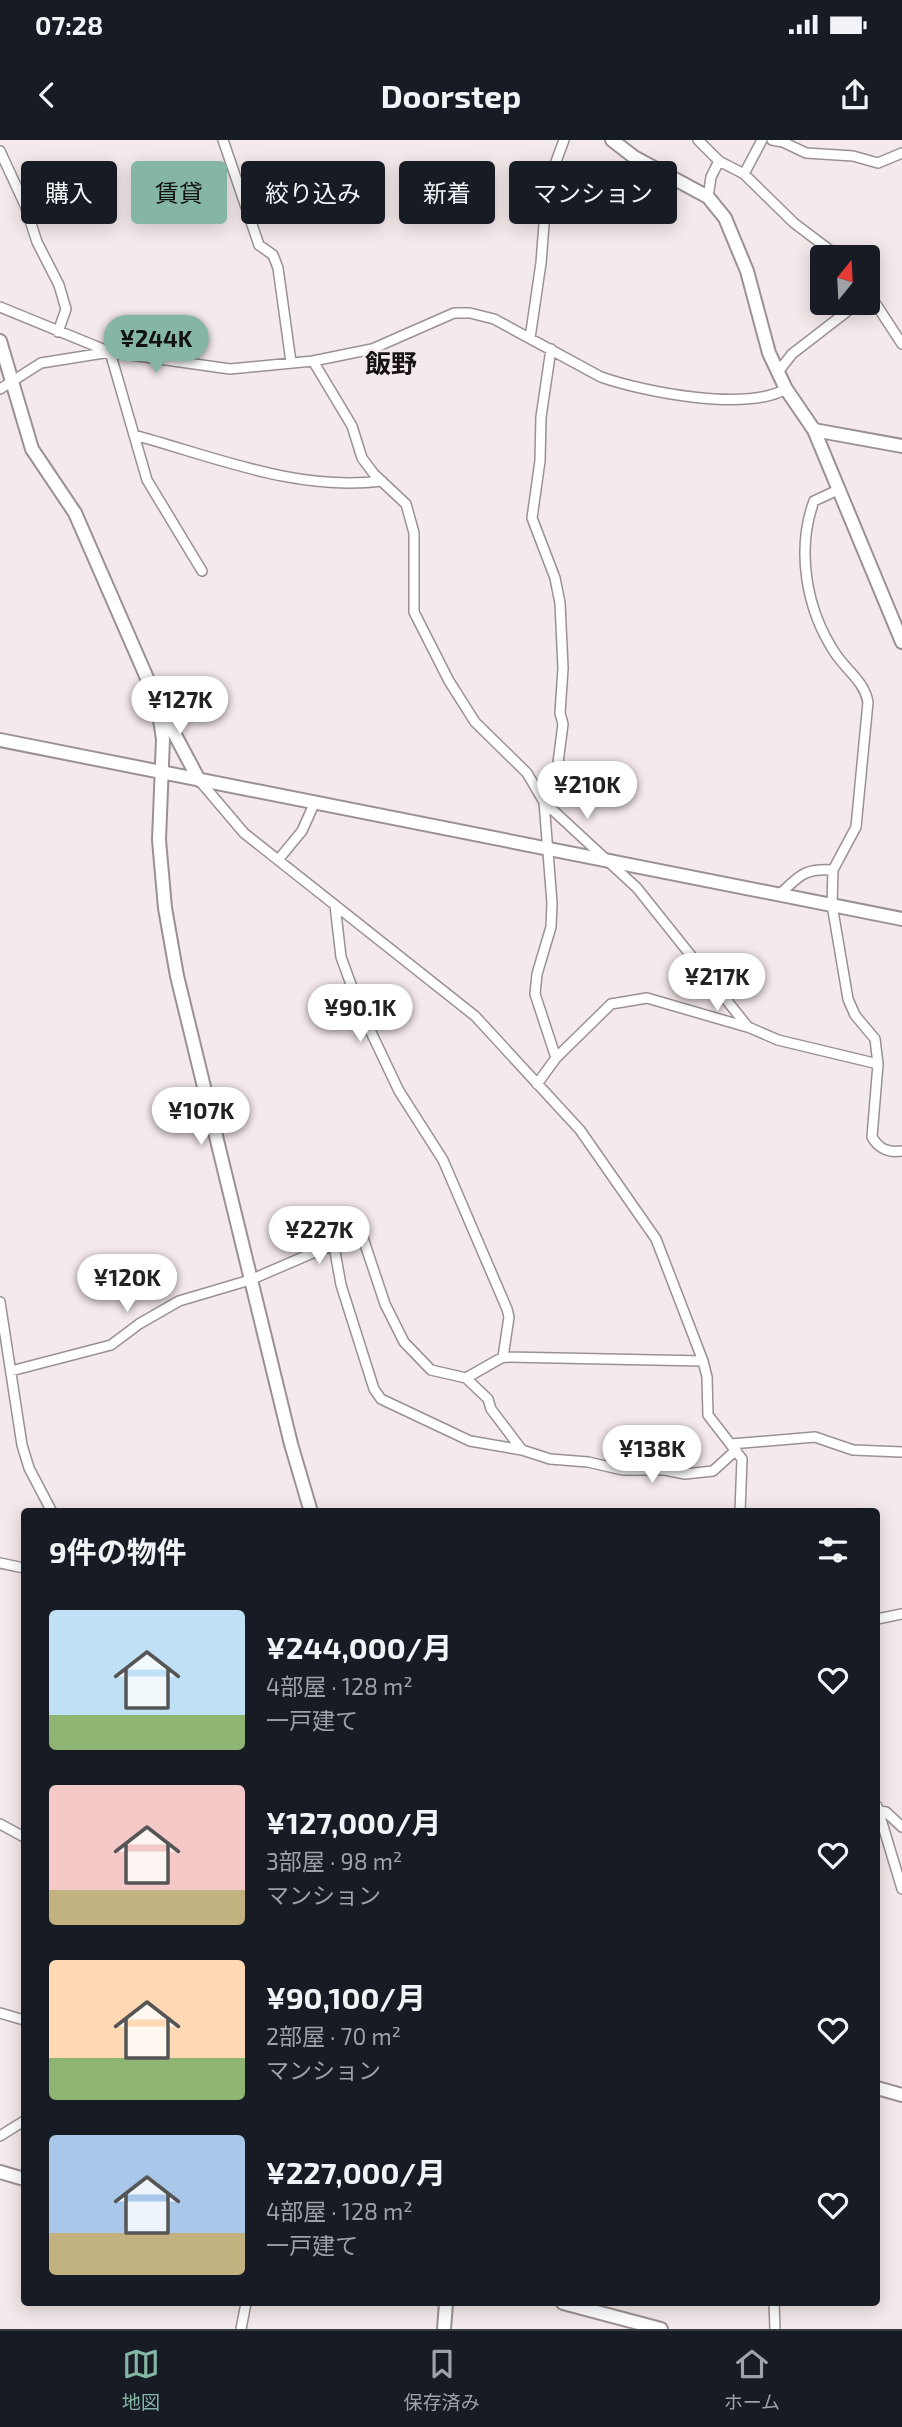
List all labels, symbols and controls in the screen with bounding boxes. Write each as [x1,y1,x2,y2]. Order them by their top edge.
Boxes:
text: 07:28 [35,9,103,40]
icon: back [28,76,66,114]
text: Doorstep [381,76,521,114]
icon: share [836,76,874,114]
chip: 購入 [21,161,117,224]
chip: 賃貸 [131,161,227,224]
chip: 絞り込み [241,161,385,224]
chip: 新着 [399,161,495,224]
chip: マンション [509,161,677,224]
north arrow [810,245,880,315]
map controls [810,245,880,315]
pin: ¥244K [107,316,205,375]
text: ¥244K [120,324,192,352]
district label: 飯野 [365,347,417,378]
pin: ¥127K [131,676,229,736]
text: ¥127K [147,685,213,713]
pin: ¥210K [538,762,636,821]
text: ¥210K [553,770,621,798]
pin: ¥217K [668,954,766,1013]
text: ¥217K [684,962,750,990]
pin: ¥90.1K [303,984,417,1044]
text: ¥90.1K [324,993,396,1021]
pin: ¥107K [152,1088,250,1147]
text: ¥107K [168,1096,234,1124]
pin: ¥227K [270,1206,368,1266]
text: ¥227K [285,1215,353,1243]
pin: ¥120K [78,1254,176,1314]
text: ¥120K [93,1263,161,1291]
pin: ¥138K [603,1426,701,1485]
text: ¥138K [618,1434,686,1462]
icon: filters [814,1531,852,1569]
text: 9件の物件 [49,1533,187,1569]
text: ¥244,000/月 [266,1629,452,1665]
icon: home [105,1638,189,1722]
icon: heart [814,1661,852,1699]
text: 4部屋 · 128 m² [266,1672,413,1700]
text: 一戸建て [266,1706,358,1734]
text: ¥127,000/月 [266,1804,442,1840]
icon: home [105,1813,189,1897]
icon: heart [814,1836,852,1874]
text: 3部屋 · 98 m² [266,1847,402,1875]
text: マンション [266,1881,381,1909]
text: ¥90,100/月 [266,1979,426,2015]
icon: home [105,1988,189,2072]
icon: heart [814,2011,852,2049]
text: 2部屋 · 70 m² [266,2022,401,2050]
text: マンション [266,2056,381,2084]
text: ¥227,000/月 [266,2154,446,2190]
icon: home [105,2163,189,2247]
icon: heart [814,2186,852,2224]
text: 4部屋 · 128 m² [266,2197,413,2225]
text: 一戸建て [266,2231,358,2259]
tab: 地図 [122,2345,160,2414]
tab: 保存済み [404,2345,480,2414]
tab: ホーム [724,2345,780,2414]

